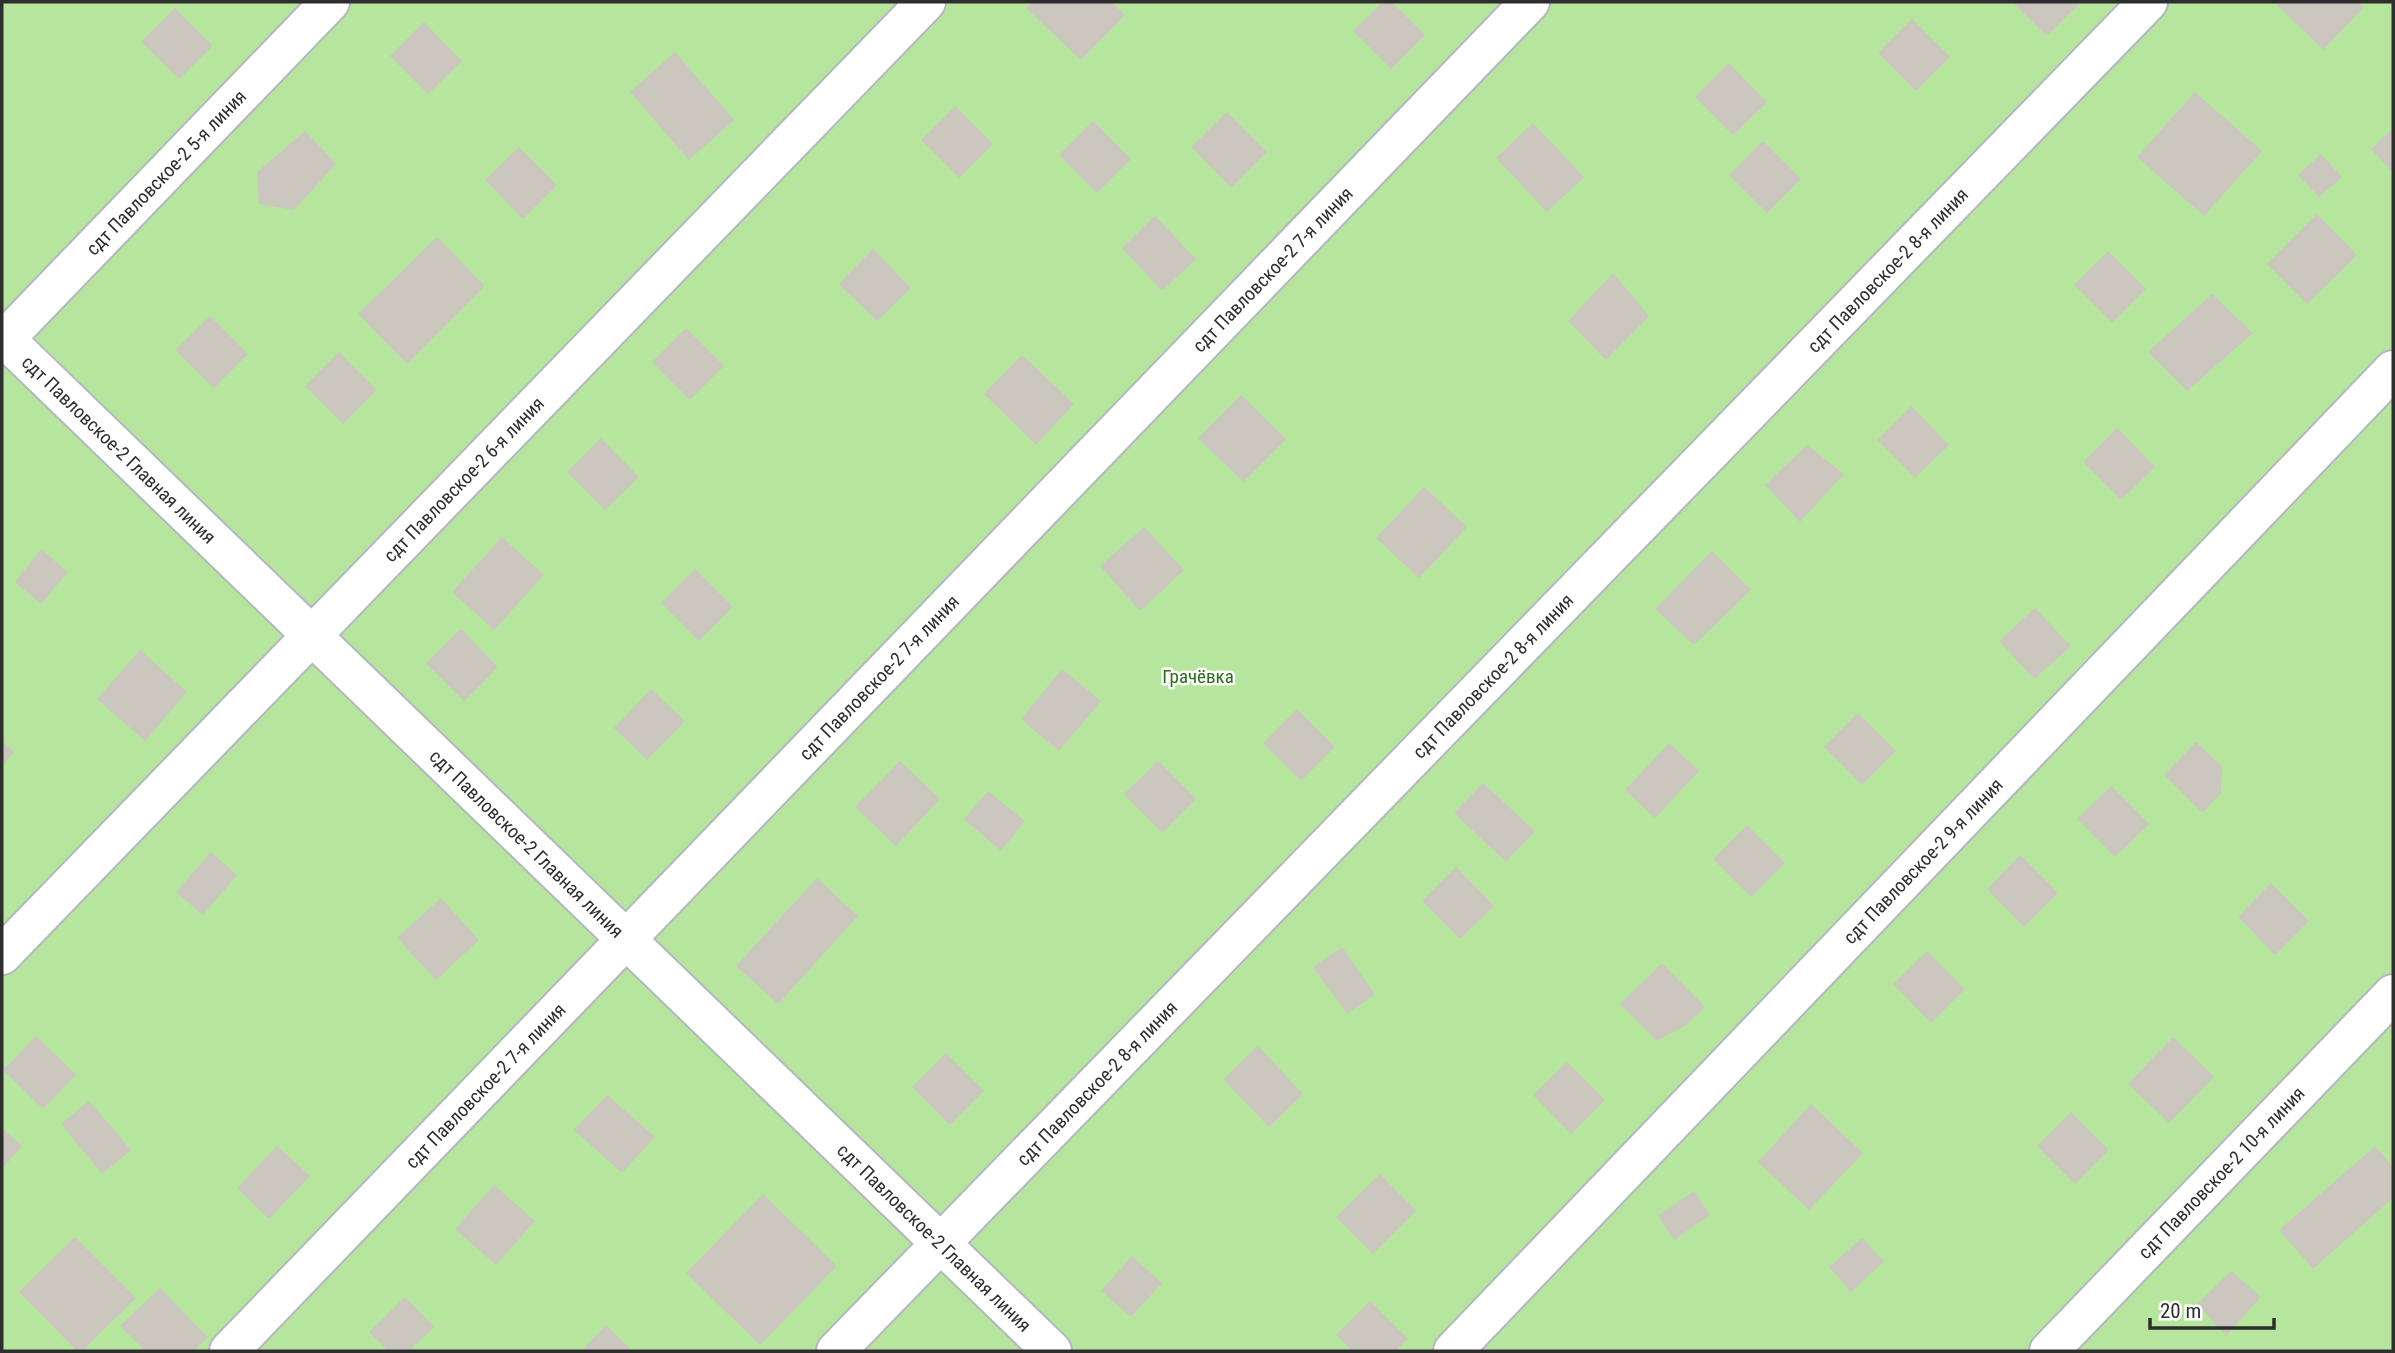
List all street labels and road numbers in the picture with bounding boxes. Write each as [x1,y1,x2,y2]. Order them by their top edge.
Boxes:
street label: сдт Павловское-2 5-я линия [81,85,251,260]
street label: сдт Павловское-2 7-я линия [1188,182,1358,357]
street label: сдт Павловское-2 8-я линия [1803,183,1973,357]
street label: сдт Павловское-2 Главная линия [17,351,221,549]
street label: сдт Павловское-2 6-я линия [379,392,549,567]
street label: сдт Павловское-2 8-я линия [1408,589,1578,763]
street label: сдт Павловское-2 7-я линия [794,590,964,765]
street label: сдт Павловское-2 Главная линия [425,745,628,943]
street label: сдт Павловское-2 9-я линия [1838,773,2008,949]
street label: сдт Павловское-2 8-я линия [1012,996,1182,1170]
street label: сдт Павловское-2 7-я линия [401,998,570,1173]
street label: сдт Павловское-2 10-я линия [2133,1082,2310,1264]
street label: сдт Павловское-2 Главная линия [832,1139,1036,1337]

